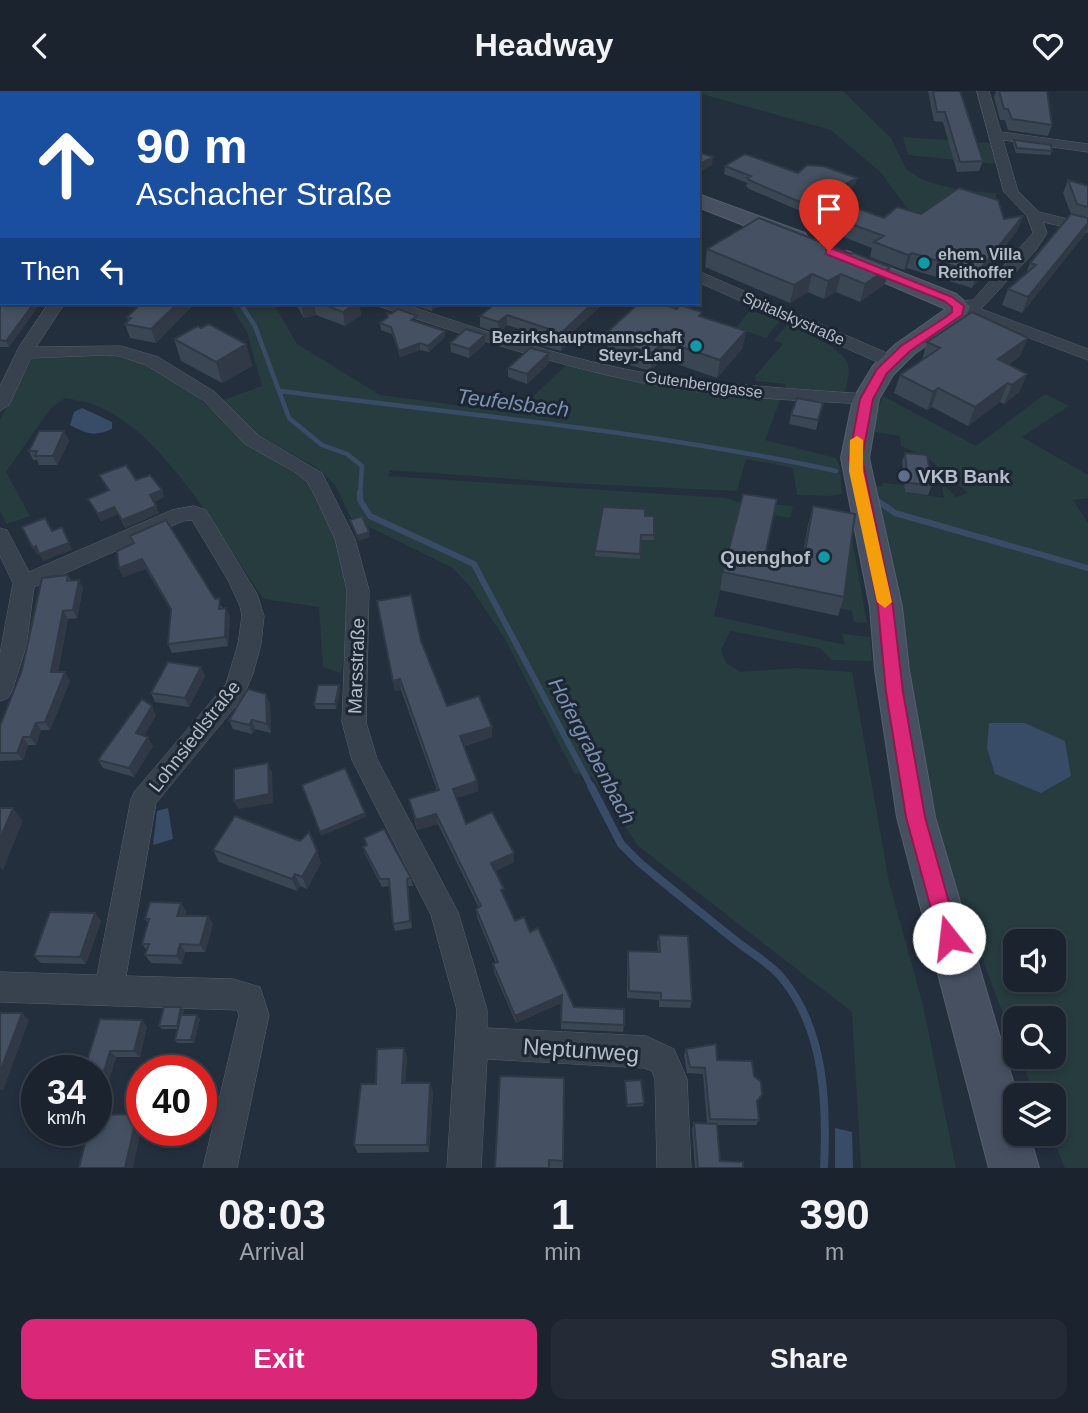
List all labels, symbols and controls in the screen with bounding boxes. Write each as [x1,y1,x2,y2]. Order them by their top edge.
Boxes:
icon: back [21,27,59,65]
text: Headway [475,27,613,63]
icon: heart [1029,27,1067,65]
icon: ahead [21,119,112,210]
text: 90 m [136,119,248,173]
text: Aschacher Straße [136,176,392,212]
pin [799,179,859,251]
icon: arrive [810,190,848,228]
place label: ehem. Villa Reithoffer [938,246,1021,281]
icon: left [94,252,132,290]
marker: ehem. Villa Reithoffer [916,255,932,271]
text: Then [21,256,80,286]
street label: Spitalskystraße [740,288,847,349]
place label: Bezirkshauptmannschaft Steyr-Land [492,329,683,364]
marker: Bezirkshauptmannschaft Steyr-Land [688,338,704,354]
street label: Gutenberggasse [644,368,764,401]
water label: Teufelsbach [456,384,570,421]
place label: VKB Bank [918,466,1010,487]
marker: VKB Bank [896,468,912,484]
place label: Quenghof [720,547,811,568]
marker: Quenghof [816,549,832,565]
street label: Marsstraße [344,618,369,714]
water label: Hofergrabenbach [544,674,641,828]
street label: Lohnsiedlstraße [145,677,244,796]
position arrow [912,901,986,975]
map controls [1003,929,1066,1146]
button: sound [1003,929,1066,992]
button: search [1003,1006,1066,1069]
street label: Neptunweg [522,1033,640,1067]
speed limit sign: 40 [126,1055,217,1146]
text: 34 [47,1072,86,1111]
button: layers [1003,1083,1066,1146]
text: km/h [47,1108,86,1128]
text: 08:03 [218,1191,326,1238]
text: 1 [551,1191,574,1238]
text: 390 [800,1191,870,1238]
text: Arrival [239,1239,305,1265]
text: min [544,1239,581,1265]
text: m [825,1239,844,1265]
button: Exit [21,1319,537,1399]
button: Share [551,1319,1067,1399]

